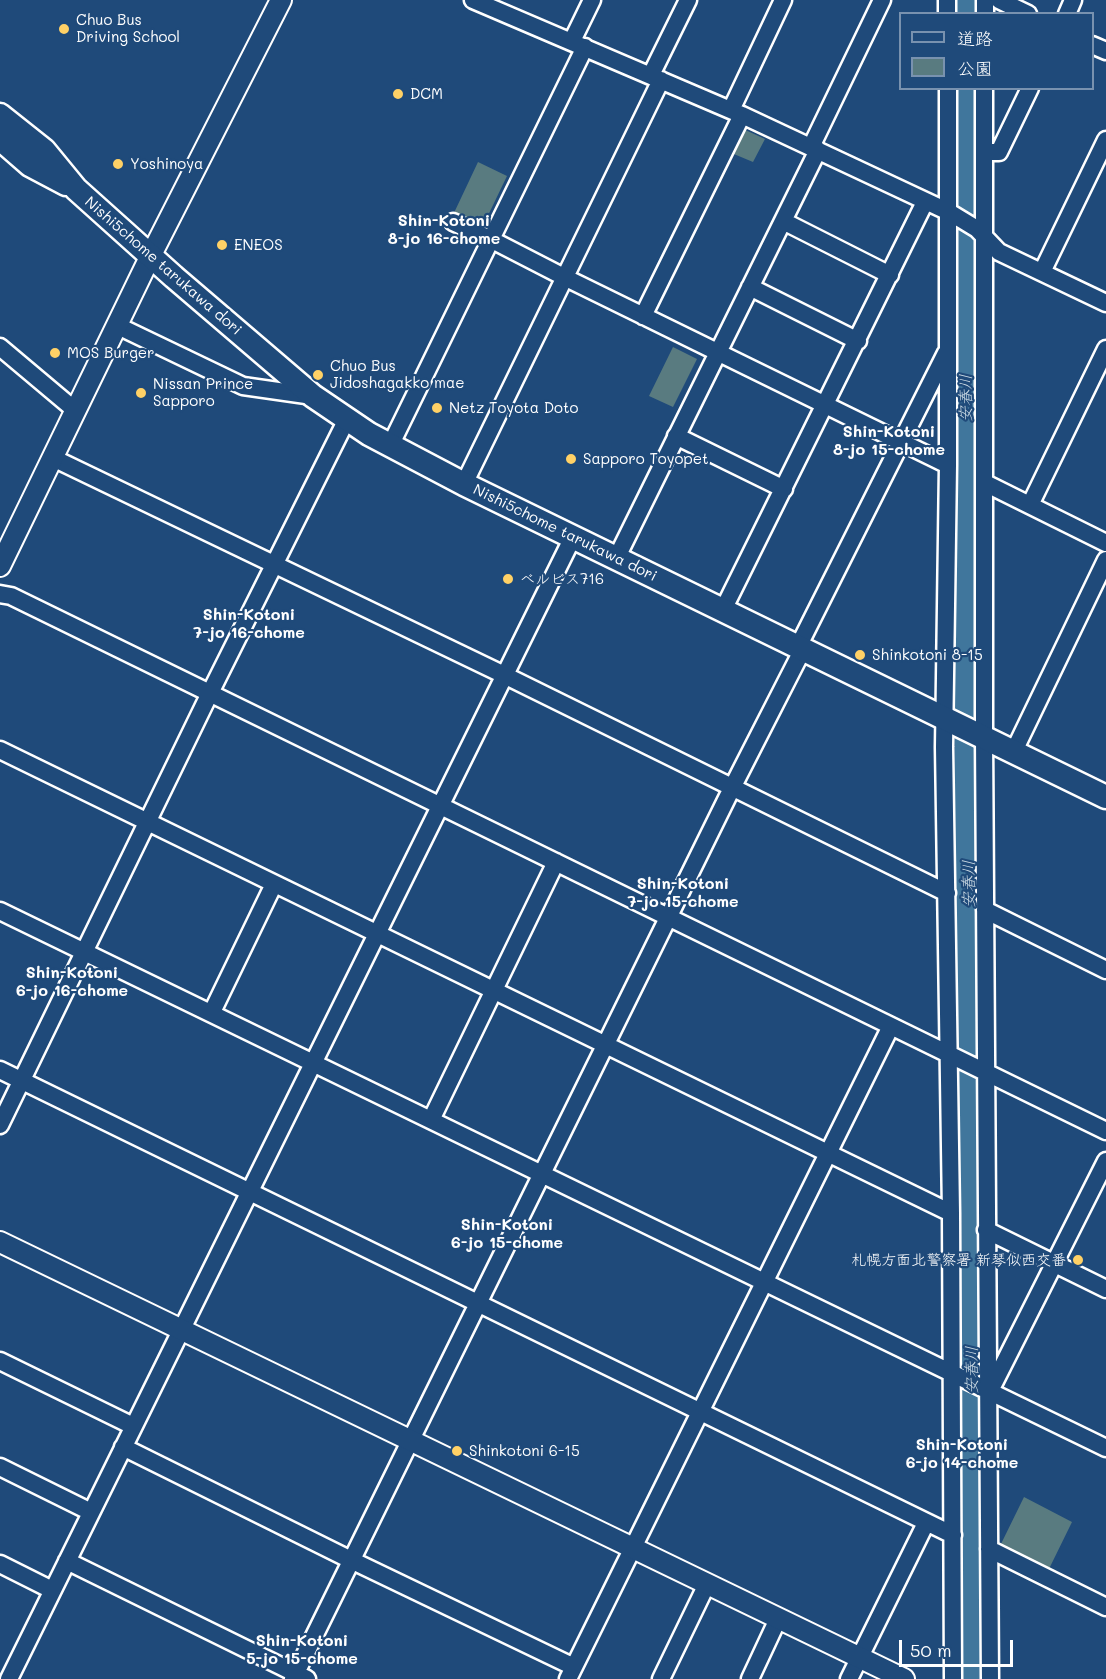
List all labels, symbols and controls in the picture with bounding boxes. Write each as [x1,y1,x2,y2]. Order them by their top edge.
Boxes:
place label: Chuo Bus Driving School [76,11,180,46]
legend [899,12,1094,90]
marker: Chuo Bus Driving School [57,22,71,36]
text: 道路 [957,26,993,50]
text: 公園 [957,56,993,80]
place label: DCM [410,85,443,103]
marker: DCM [391,87,405,101]
place label: Yoshinoya [130,155,203,173]
marker: Yoshinoya [111,157,125,171]
street label: Nishi5chome tarukawa dori [81,193,245,339]
district label: Shin-Kotoni 8-jo 16-chome [388,211,500,249]
place label: ENEOS [234,236,283,254]
marker: ENEOS [215,238,229,252]
place label: MOS Burger [67,344,155,362]
marker: MOS Burger [48,346,62,360]
place label: Chuo Bus Jidoshagakko mae [330,357,465,392]
marker: Chuo Bus Jidoshagakko mae [311,368,325,382]
water label: 安春川 [956,374,976,422]
place label: Nissan Prince Sapporo [153,375,253,410]
marker: Nissan Prince Sapporo [134,386,148,400]
place label: Netz Toyota Doto [449,399,579,417]
marker: Netz Toyota Doto [430,401,444,415]
district label: Shin-Kotoni 8-jo 15-chome [833,422,945,460]
place label: Sapporo Toyopet [583,450,709,468]
marker: Sapporo Toyopet [564,452,578,466]
street label: Nishi5chome tarukawa dori [470,481,660,585]
place label: ベルビス716 [520,570,604,588]
marker: ベルビス716 [501,572,515,586]
district label: Shin-Kotoni 7-jo 16-chome [193,605,305,643]
place label: Shinkotoni 8-15 [872,646,983,664]
marker: Shinkotoni 8-15 [853,648,867,662]
water label: 安春川 [959,860,979,908]
district label: Shin-Kotoni 7-jo 15-chome [627,874,739,912]
district label: Shin-Kotoni 6-jo 16-chome [16,963,128,1001]
district label: Shin-Kotoni 6-jo 15-chome [451,1215,563,1253]
place label: 札幌方面北警察署 新琴似西交番 [851,1251,1066,1269]
marker: 札幌方面北警察署 新琴似西交番 [1071,1253,1085,1267]
water label: 安春川 [962,1346,982,1394]
district label: Shin-Kotoni 6-jo 14-chome [906,1435,1018,1473]
place label: Shinkotoni 6-15 [469,1442,580,1460]
marker: Shinkotoni 6-15 [450,1444,464,1458]
scale bar [902,1628,1016,1666]
district label: Shin-Kotoni 5-jo 15-chome [246,1631,358,1669]
text: 50 m [910,1638,952,1662]

